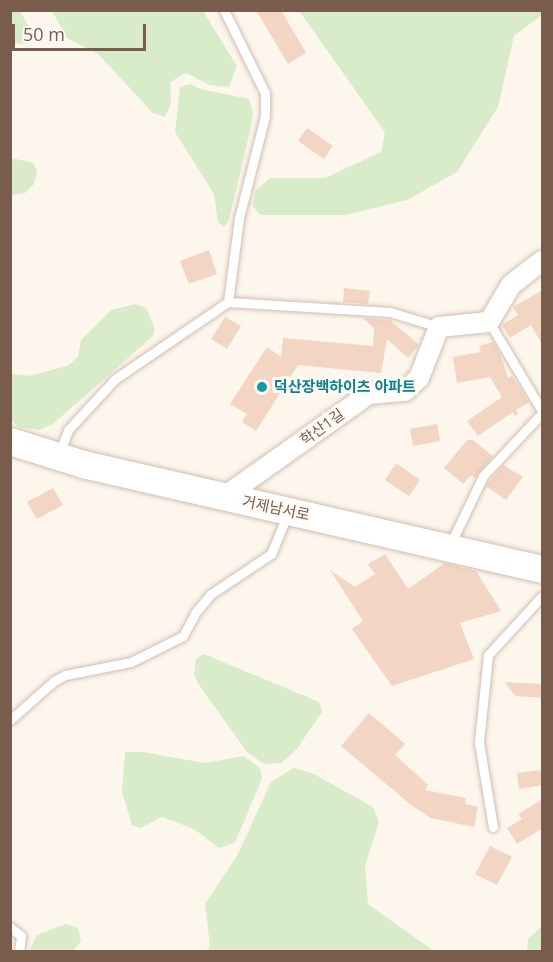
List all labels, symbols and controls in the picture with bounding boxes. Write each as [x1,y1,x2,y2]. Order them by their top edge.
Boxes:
scale bar [15,12,148,50]
text: 50 m [23,22,65,46]
place label: 덕산장백하이츠 아파트 [274,378,416,396]
marker: 덕산장백하이츠 아파트 [255,380,269,394]
street label: 학산1길 [296,405,348,449]
street label: 거제남서로 [240,492,312,524]

